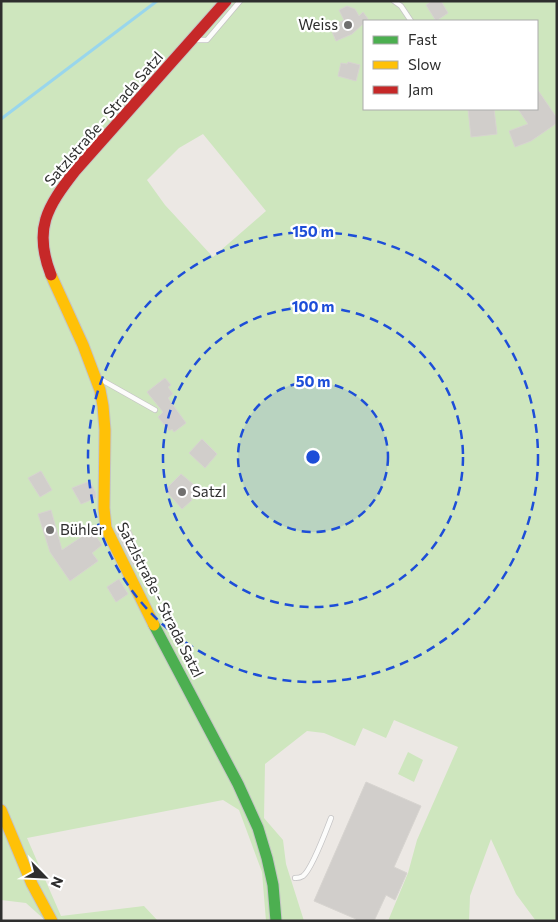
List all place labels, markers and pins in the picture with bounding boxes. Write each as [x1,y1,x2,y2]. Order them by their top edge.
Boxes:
place label: Weiss [298,15,338,33]
marker: Weiss [342,19,354,31]
centre of rings [304,448,322,466]
place label: Satzl [192,482,226,500]
marker: Satzl [176,486,188,498]
place label: Bühler [60,520,104,538]
marker: Bühler [44,524,56,536]

